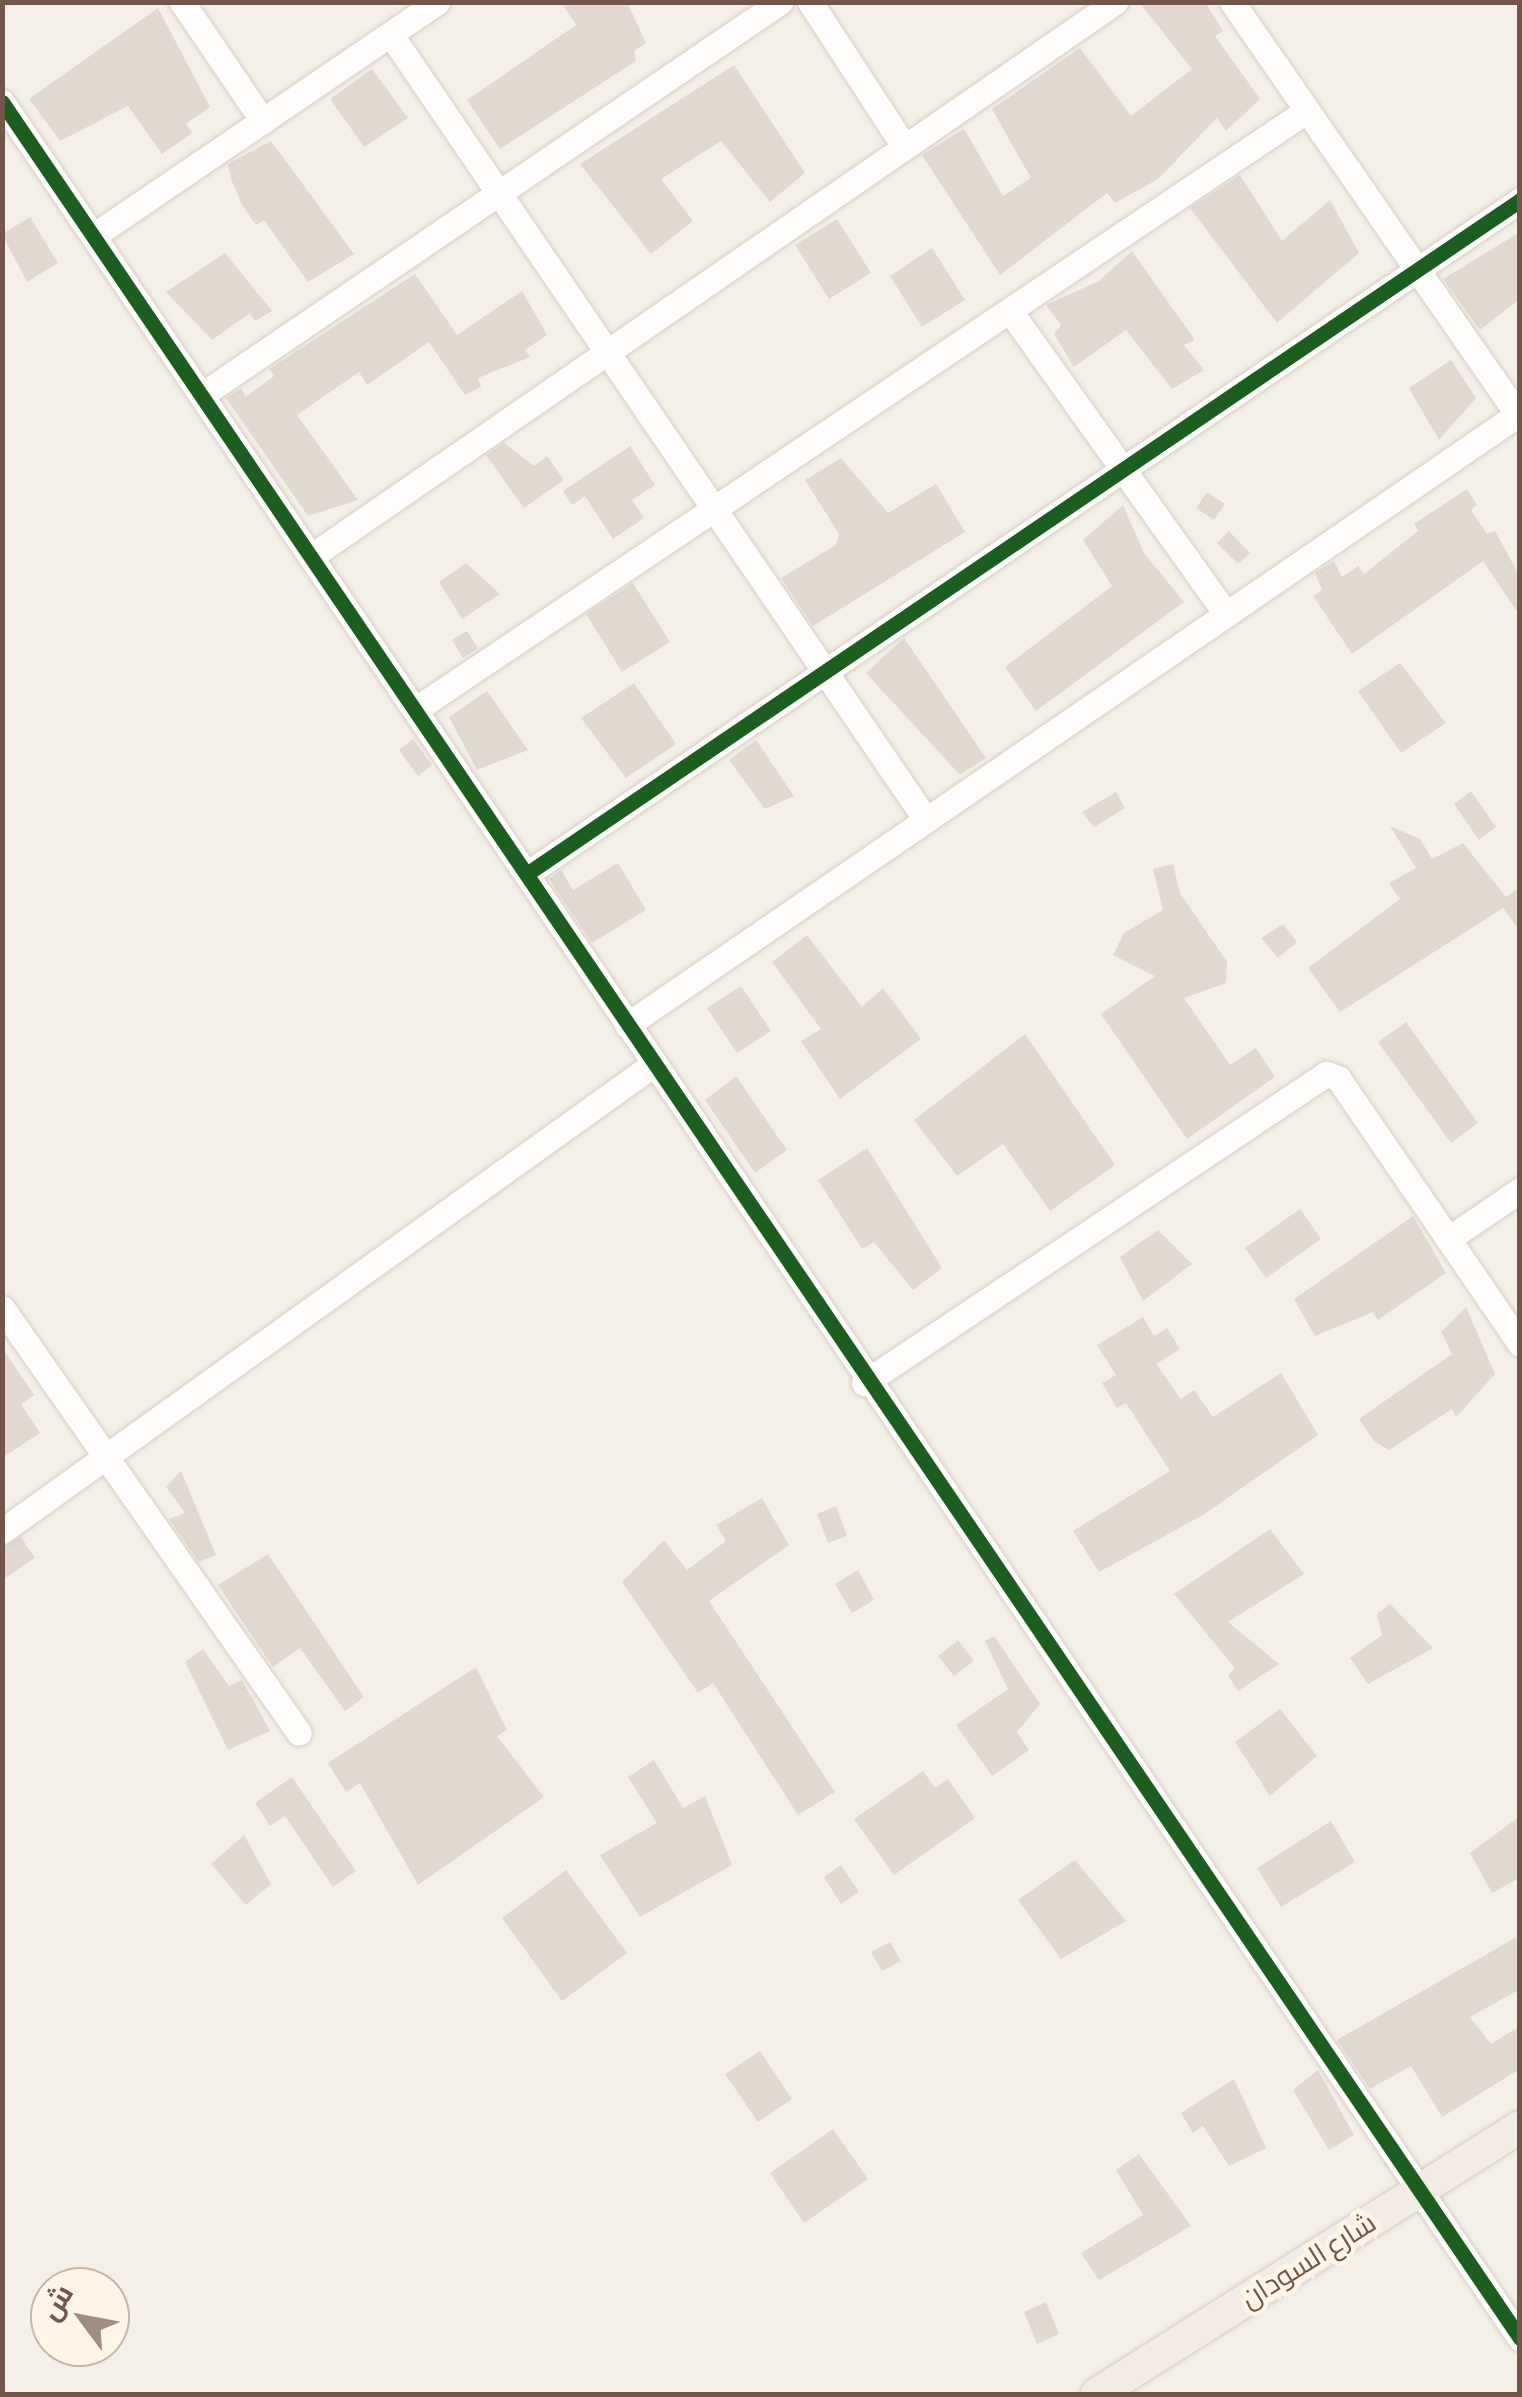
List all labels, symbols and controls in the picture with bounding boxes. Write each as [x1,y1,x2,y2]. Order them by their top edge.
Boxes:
street label: شارع السودان [1234,2205,1382,2315]
north arrow [30,2267,130,2367]
text: ش [33,2278,79,2326]

